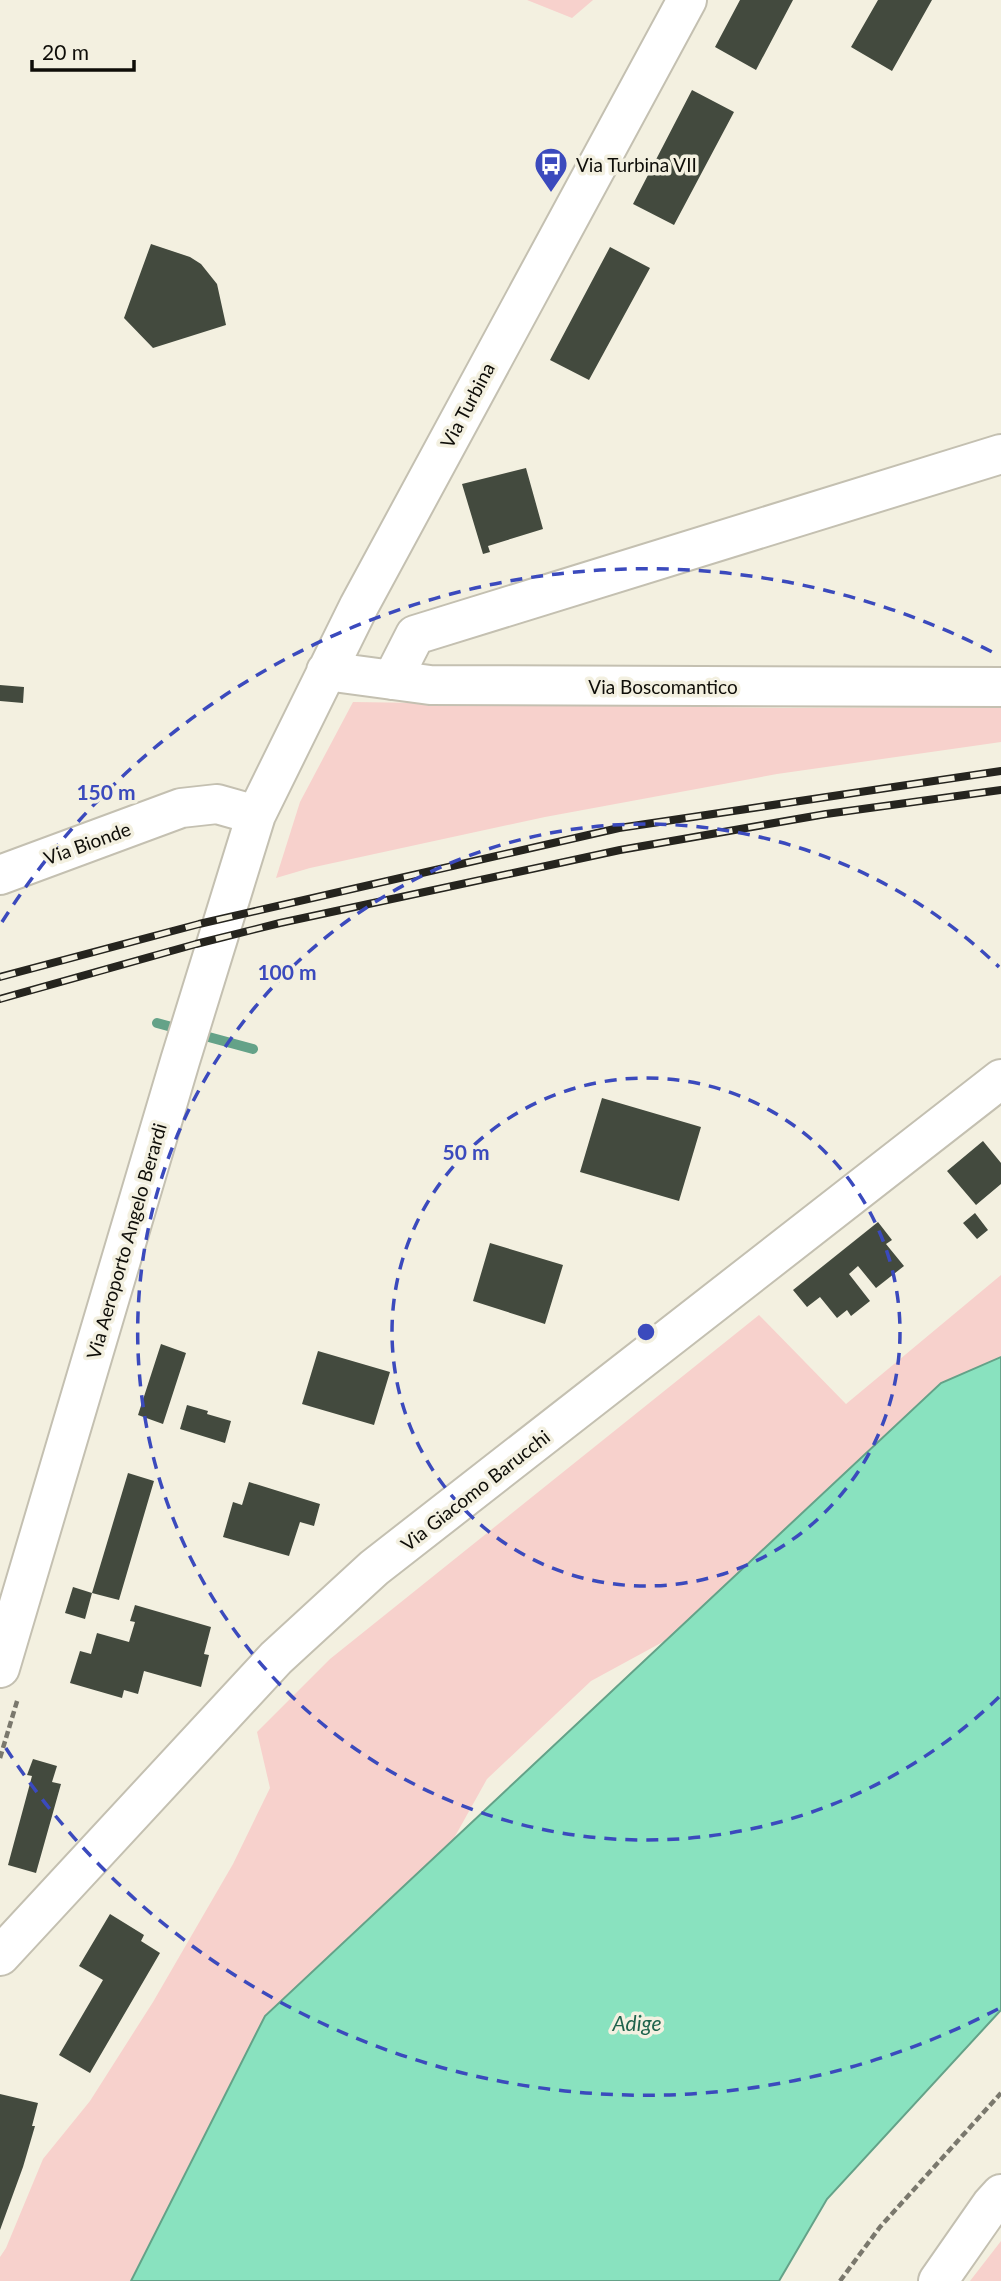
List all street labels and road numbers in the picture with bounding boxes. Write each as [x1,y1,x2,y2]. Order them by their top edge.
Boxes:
street label: Via Turbina [435,358,499,452]
street label: Via Boscomantico [588,675,738,698]
street label: Via Bionde [41,817,133,869]
street label: Via Aeroporto Angelo Berardi [81,1120,171,1362]
street label: Via Giacomo Barucchi [396,1425,554,1555]

